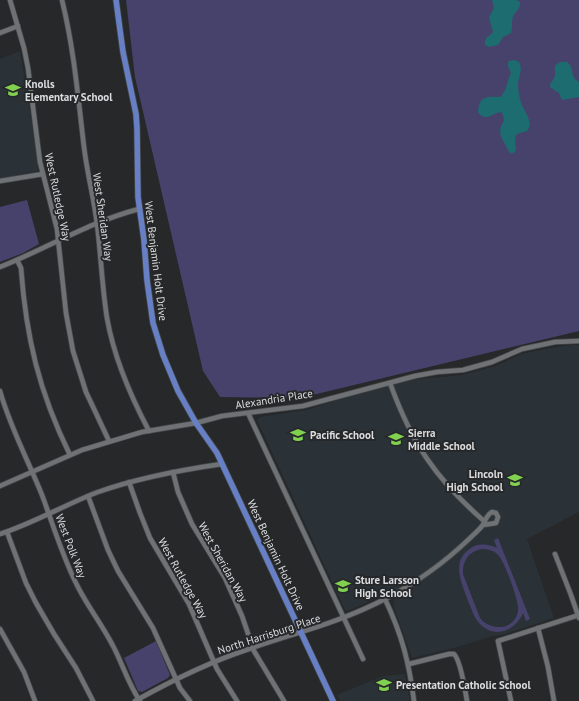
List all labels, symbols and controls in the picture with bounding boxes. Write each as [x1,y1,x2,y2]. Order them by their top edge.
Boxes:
place label: Knolls Elementary School [25,77,113,104]
school or university icon: Knolls Elementary School [4,81,22,99]
street label: West Rutledge Way [42,152,74,243]
street label: West Sheridan Way [90,172,116,263]
street label: West Benjamin Holt Drive [142,200,170,322]
street label: Alexandria Place [234,386,314,412]
school or university icon: Pacific School [289,426,307,444]
place label: Sierra Middle School [408,426,476,453]
place label: Pacific School [310,428,375,442]
school or university icon: Sierra Middle School [387,430,405,448]
place label: Lincoln High School [447,467,504,494]
school or university icon: Lincoln High School [506,471,524,489]
street label: West Benjamin Holt Drive [244,497,308,613]
street label: West Polk Way [52,512,90,581]
street label: West Sheridan Way [195,520,251,605]
street label: West Rutledge Way [155,535,211,621]
place label: Sture Larsson High School [355,573,419,600]
school or university icon: Sture Larsson High School [334,577,352,595]
street label: North Harrisburg Place [216,611,323,657]
school or university icon: Presentation Catholic School [375,676,393,694]
place label: Presentation Catholic School [396,678,531,692]

